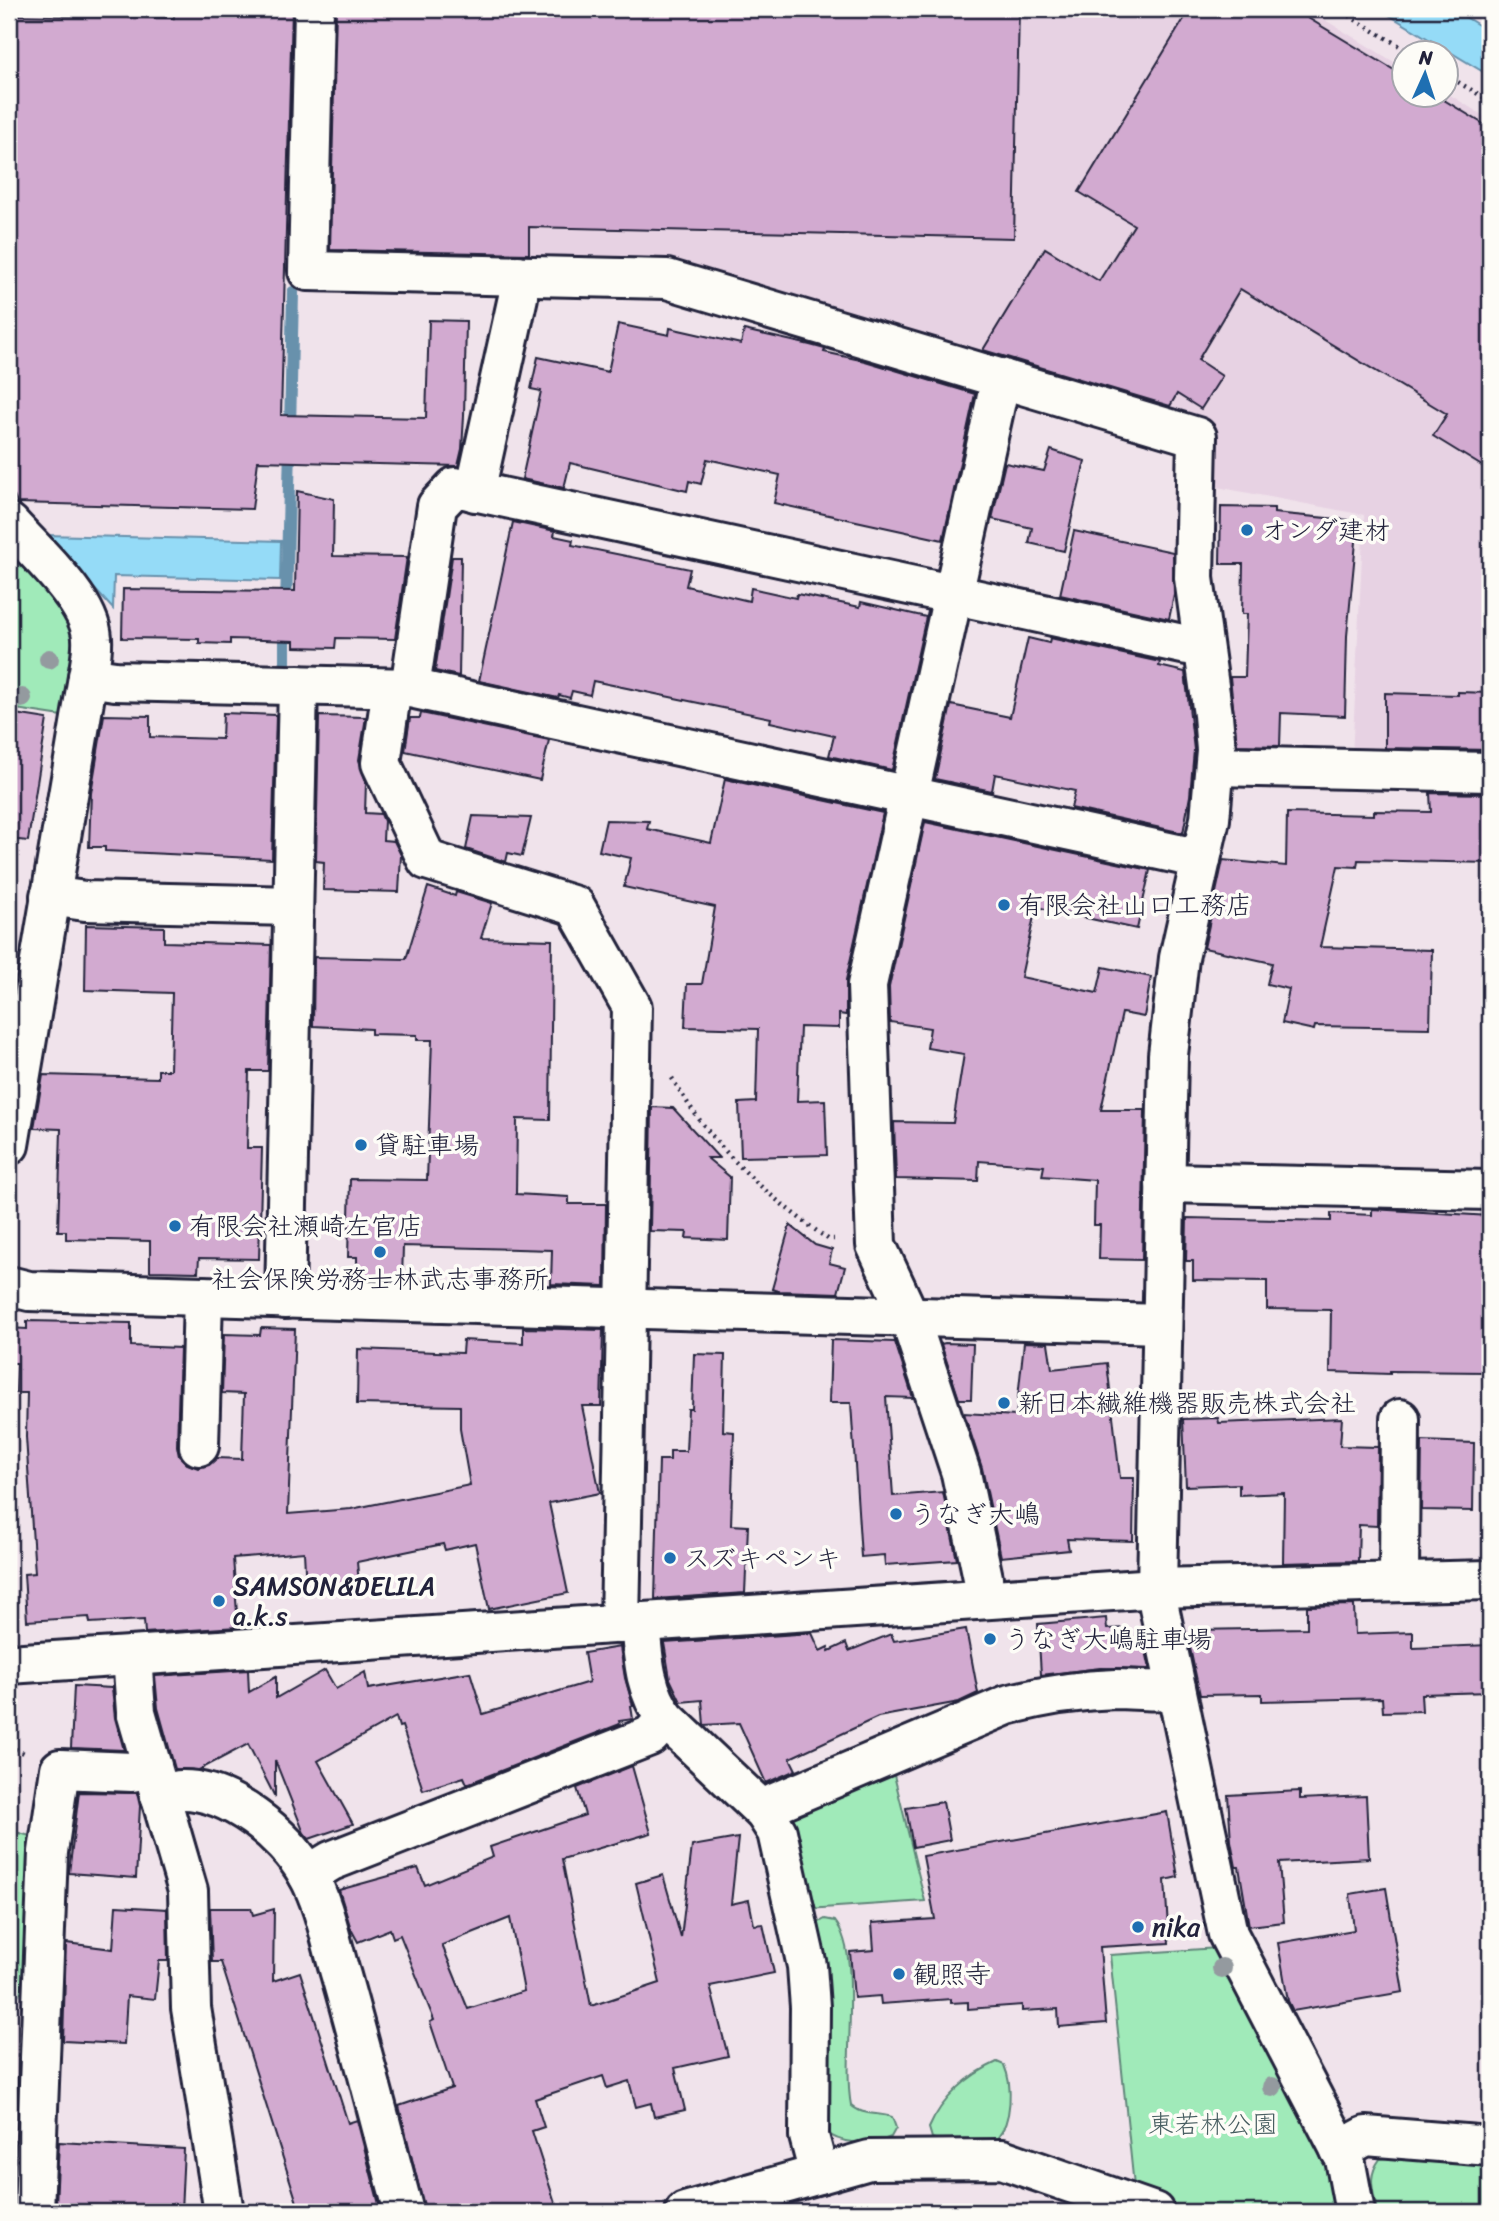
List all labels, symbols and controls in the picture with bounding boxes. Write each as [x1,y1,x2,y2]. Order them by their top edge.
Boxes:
north arrow [1390,38,1460,108]
text: N [1417,41,1434,74]
place label: オンダ建材 [1261,507,1390,553]
marker: オンダ建材 [1239,522,1255,538]
place label: 有限会社山口工務店 [1018,882,1252,928]
marker: 有限会社山口工務店 [996,897,1012,913]
place label: 貸駐車場 [375,1122,479,1168]
marker: 貸駐車場 [353,1137,369,1153]
place label: 有限会社瀬崎左官店 [189,1203,423,1249]
marker: 有限会社瀬崎左官店 [167,1218,183,1234]
marker: 社会保険労務士林武志事務所 [372,1244,388,1260]
place label: 社会保険労務士林武志事務所 [211,1256,549,1302]
place label: 新日本繊維機器販売株式会社 [1018,1380,1356,1426]
marker: 新日本繊維機器販売株式会社 [996,1395,1012,1411]
place label: うなぎ大嶋 [910,1491,1040,1537]
marker: うなぎ大嶋 [888,1506,904,1522]
place label: スズキペンキ [684,1535,841,1581]
marker: スズキペンキ [662,1550,678,1566]
place label: SAMSON&DELILA a.k.s [233,1563,435,1639]
marker: SAMSON&DELILA a.k.s [211,1593,227,1609]
place label: うなぎ大嶋駐車場 [1004,1616,1212,1662]
marker: うなぎ大嶋駐車場 [982,1631,998,1647]
place label: nika [1152,1904,1201,1950]
marker: nika [1130,1919,1146,1935]
place label: 観照寺 [913,1951,991,1997]
marker: 観照寺 [891,1966,907,1982]
park label: 東若林公園 [1148,2101,1278,2147]

